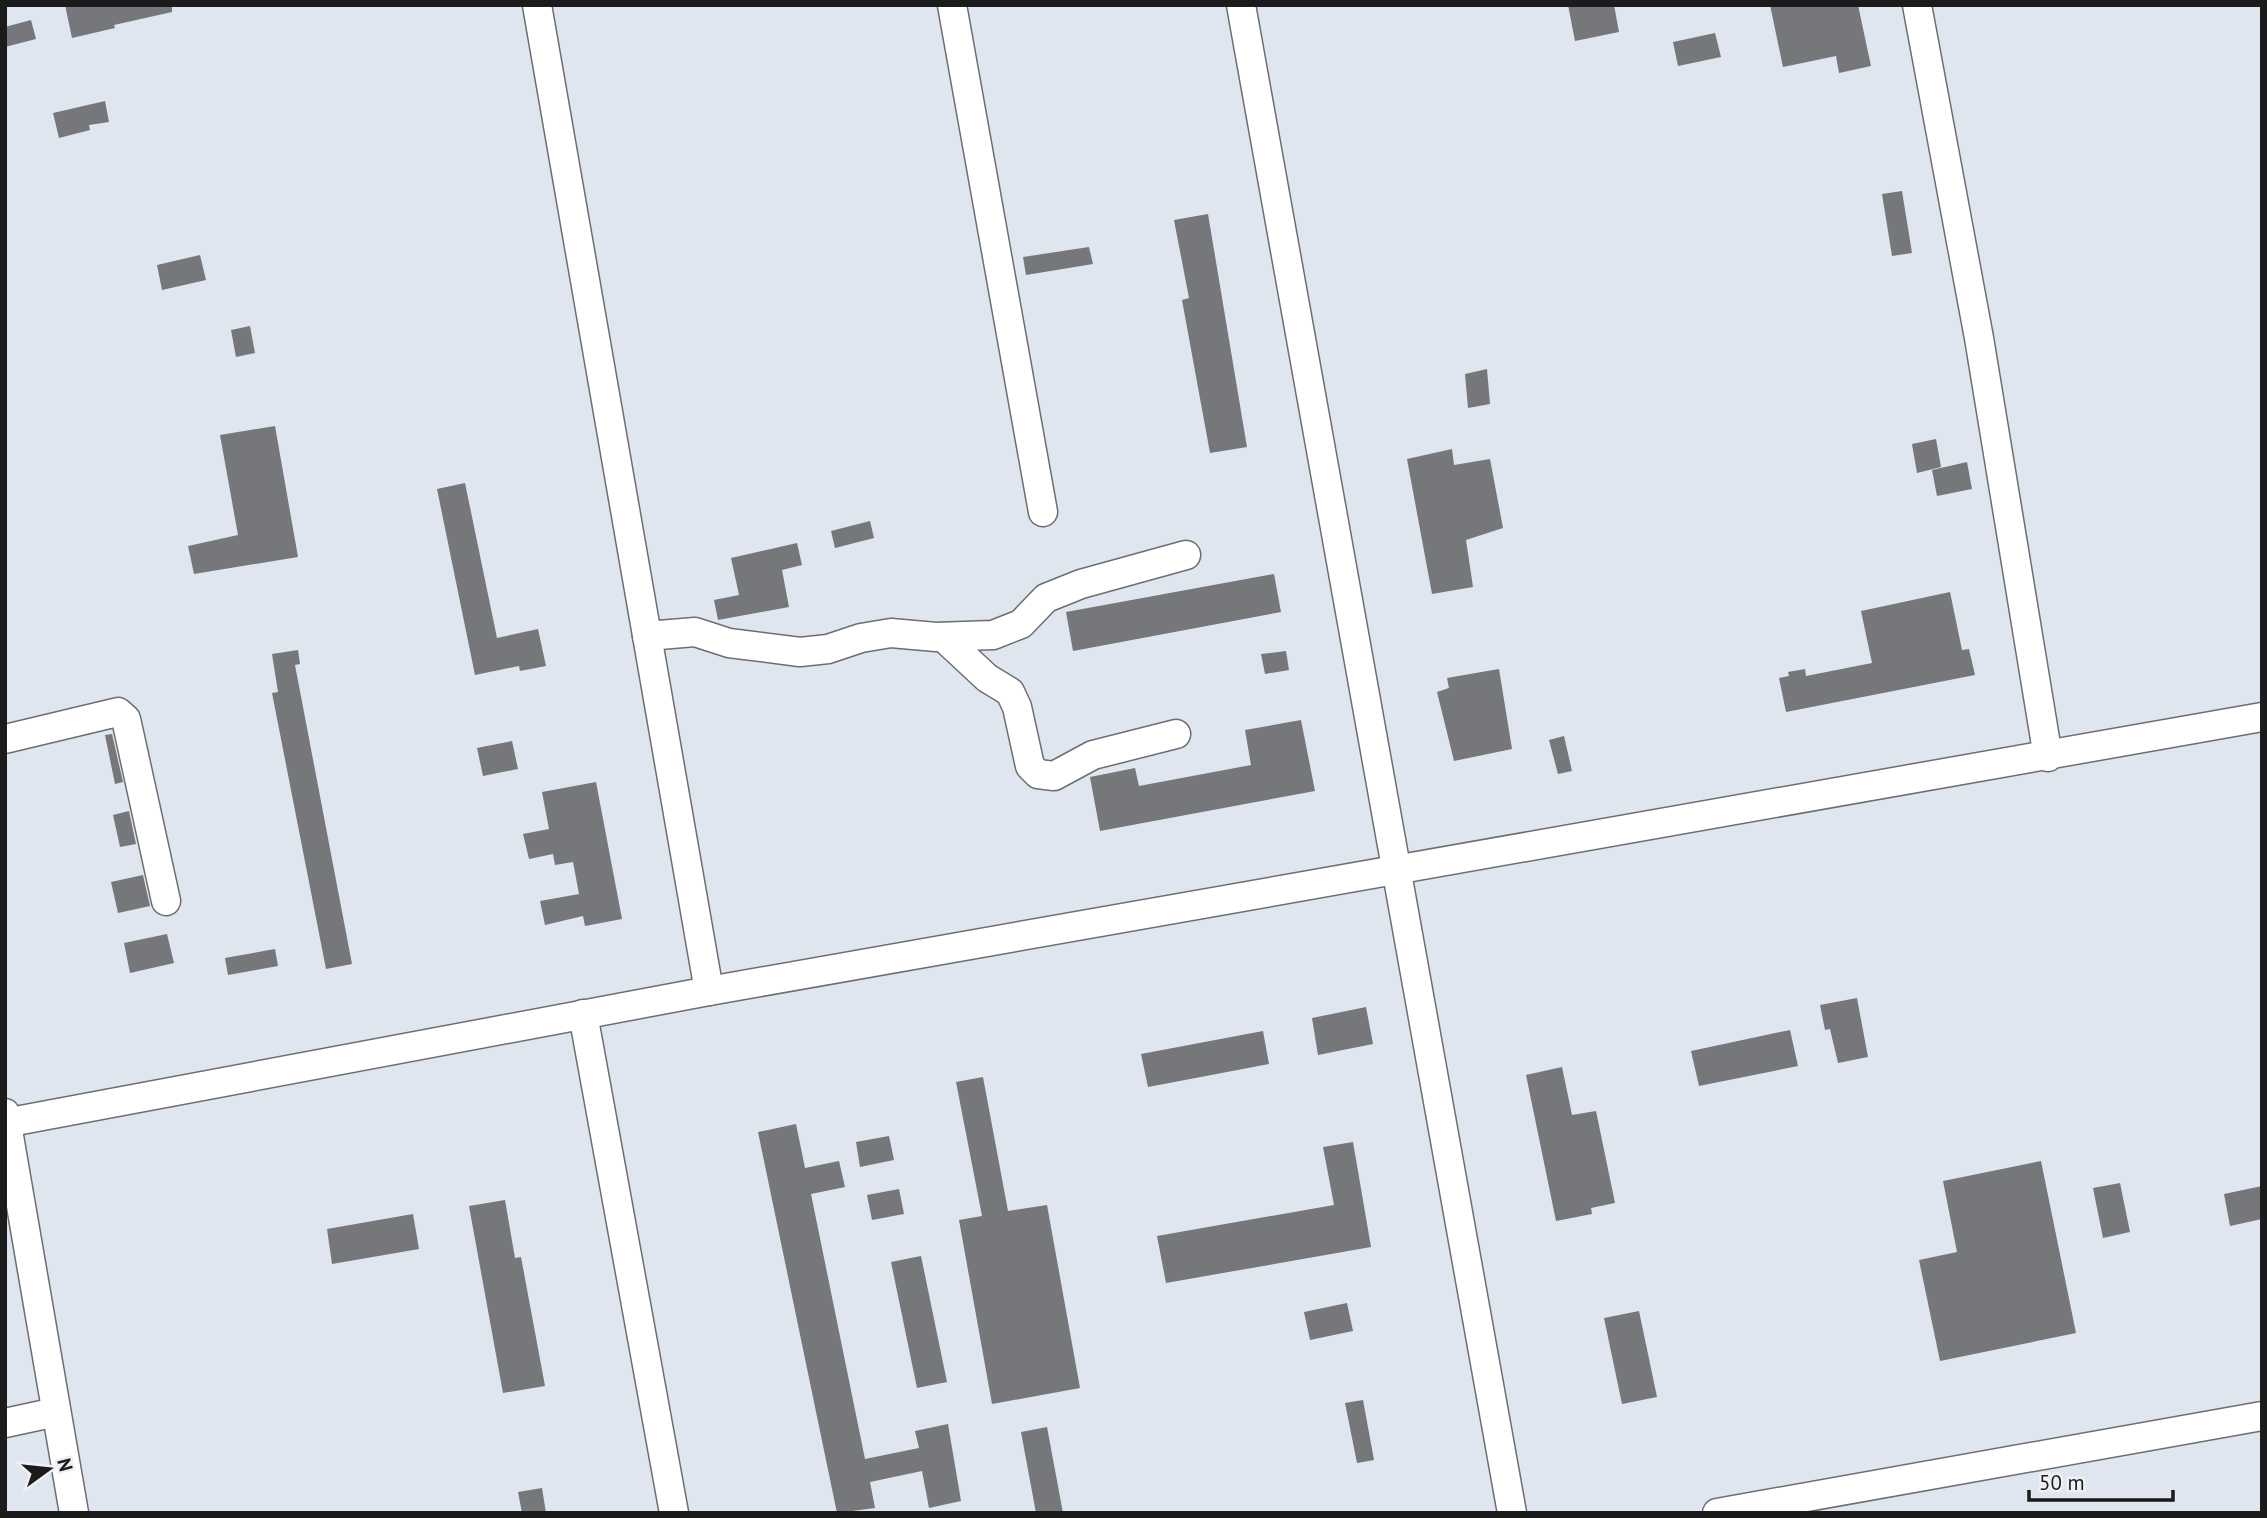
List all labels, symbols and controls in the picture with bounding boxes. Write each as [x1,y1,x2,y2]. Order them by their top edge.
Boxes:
north arrow [14,1434,84,1504]
text: N [52,1455,79,1474]
scale bar [2029,1458,2172,1502]
text: 50 m [2039,1469,2085,1496]

